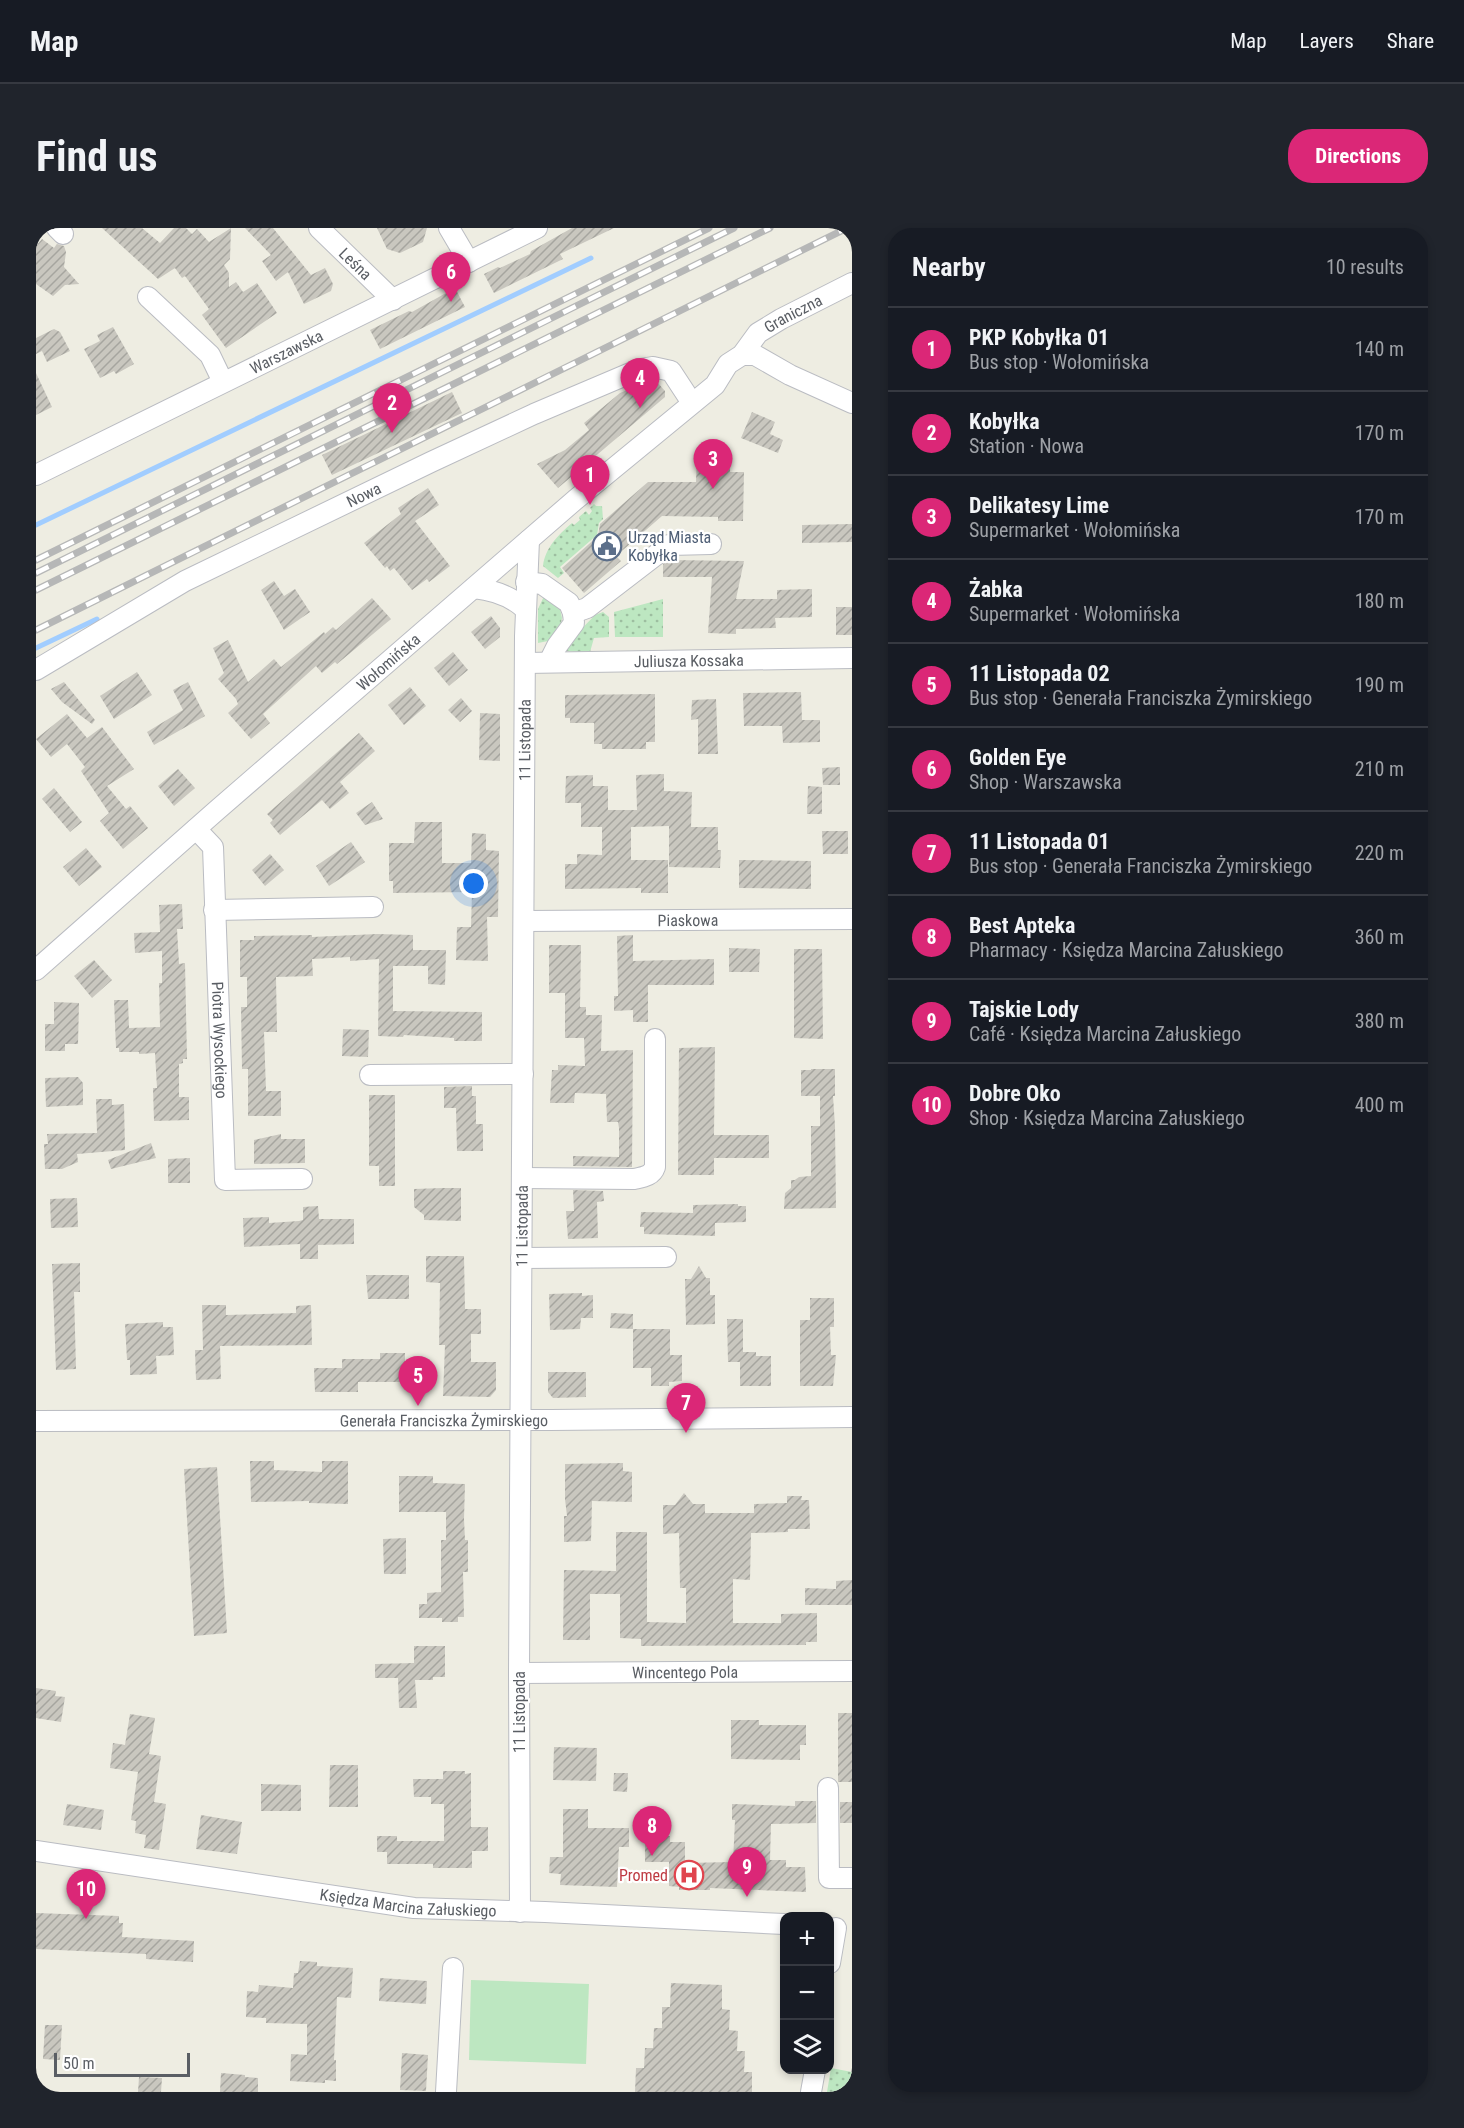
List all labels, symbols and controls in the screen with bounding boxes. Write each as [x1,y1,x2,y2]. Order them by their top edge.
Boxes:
text: Map [30,25,78,58]
text: Map [1230,29,1267,53]
text: Layers [1300,29,1354,53]
text: Share [1387,29,1434,53]
button: Directions [1288,129,1428,183]
text: Find us [36,132,157,181]
street label: Leśna [335,244,375,284]
text: Nearby [912,252,986,282]
pin: 6 [432,253,470,302]
text: 10 results [1326,255,1404,279]
street label: Graniczna [761,291,825,337]
text: PKP Kobyłka 01 [969,325,1109,350]
street label: Warszawska [247,326,326,378]
text: 1 [926,337,937,361]
text: 140 m [1355,337,1404,361]
text: Bus stop · Wołomińska [969,350,1149,374]
pin: 4 [620,358,660,408]
pin: 2 [372,384,412,433]
text: Kobyłka [969,409,1040,434]
text: 2 [926,421,937,445]
text: 170 m [1355,421,1404,445]
text: Station · Nowa [969,434,1084,458]
pin: 3 [694,440,732,489]
pin: 1 [570,456,610,505]
street label: Nowa [344,479,384,511]
text: Delikatesy Lime [969,493,1109,518]
text: 3 [926,505,937,529]
text: 170 m [1355,505,1404,529]
text: Supermarket · Wołomińska [969,518,1180,542]
place label: Urząd Miasta Kobyłka [628,528,711,565]
public building icon: Urząd Miasta Kobyłka [591,530,623,562]
text: Żabka [969,577,1023,602]
text: 4 [926,589,937,613]
text: 180 m [1355,589,1404,613]
text: Supermarket · Wołomińska [969,602,1180,626]
street label: Wołomińska [353,630,424,695]
street label: Juliusza Kossaka [634,651,744,671]
text: 11 Listopada 02 [969,661,1110,686]
text: 5 [926,673,937,697]
text: 190 m [1355,673,1404,697]
text: Bus stop · Generała Franciszka Żymirskiego [969,686,1312,710]
street label: 11 Listopada [515,699,535,781]
text: Golden Eye [969,745,1066,770]
text: 6 [926,757,937,781]
text: 210 m [1355,757,1404,781]
text: Shop · Warszawska [969,770,1122,794]
text: 11 Listopada 01 [969,829,1110,854]
text: 7 [926,841,937,865]
text: 220 m [1355,841,1404,865]
text: Bus stop · Generała Franciszka Żymirskiego [969,854,1312,878]
your location [459,869,488,898]
street label: Piaskowa [658,911,718,930]
text: Best Apteka [969,913,1075,938]
text: 8 [926,925,937,949]
text: 360 m [1355,925,1404,949]
text: Pharmacy · Księdza Marcina Załuskiego [969,938,1284,962]
street label: Piotra Wysockiego [208,981,231,1099]
text: Tajskie Lody [969,997,1079,1022]
text: 9 [926,1009,937,1033]
text: 380 m [1355,1009,1404,1033]
text: Café · Księdza Marcina Załuskiego [969,1022,1241,1046]
text: Dobre Oko [969,1081,1061,1106]
text: 10 [921,1093,942,1117]
text: 400 m [1355,1093,1404,1117]
text: Shop · Księdza Marcina Załuskiego [969,1106,1245,1130]
street label: 11 Listopada [512,1185,532,1267]
pin: 5 [398,1356,437,1406]
pin: 7 [666,1384,706,1433]
street label: Generała Franciszka Żymirskiego [340,1411,548,1430]
street label: Wincentego Pola [632,1663,738,1682]
street label: 11 Listopada [510,1671,529,1753]
pin: 8 [632,1806,672,1856]
pin: 9 [728,1848,766,1897]
hospital icon: Promed [673,1859,705,1891]
place label: Promed [619,1866,668,1885]
pin: 10 [67,1870,106,1919]
street label: Księdza Marcina Załuskiego [319,1885,497,1921]
map controls [780,1912,834,2074]
button: + [780,1912,834,1966]
button: − [780,1966,834,2020]
button: layers [780,2020,834,2074]
scale bar [54,2050,190,2078]
text: 50 m [63,2054,95,2073]

